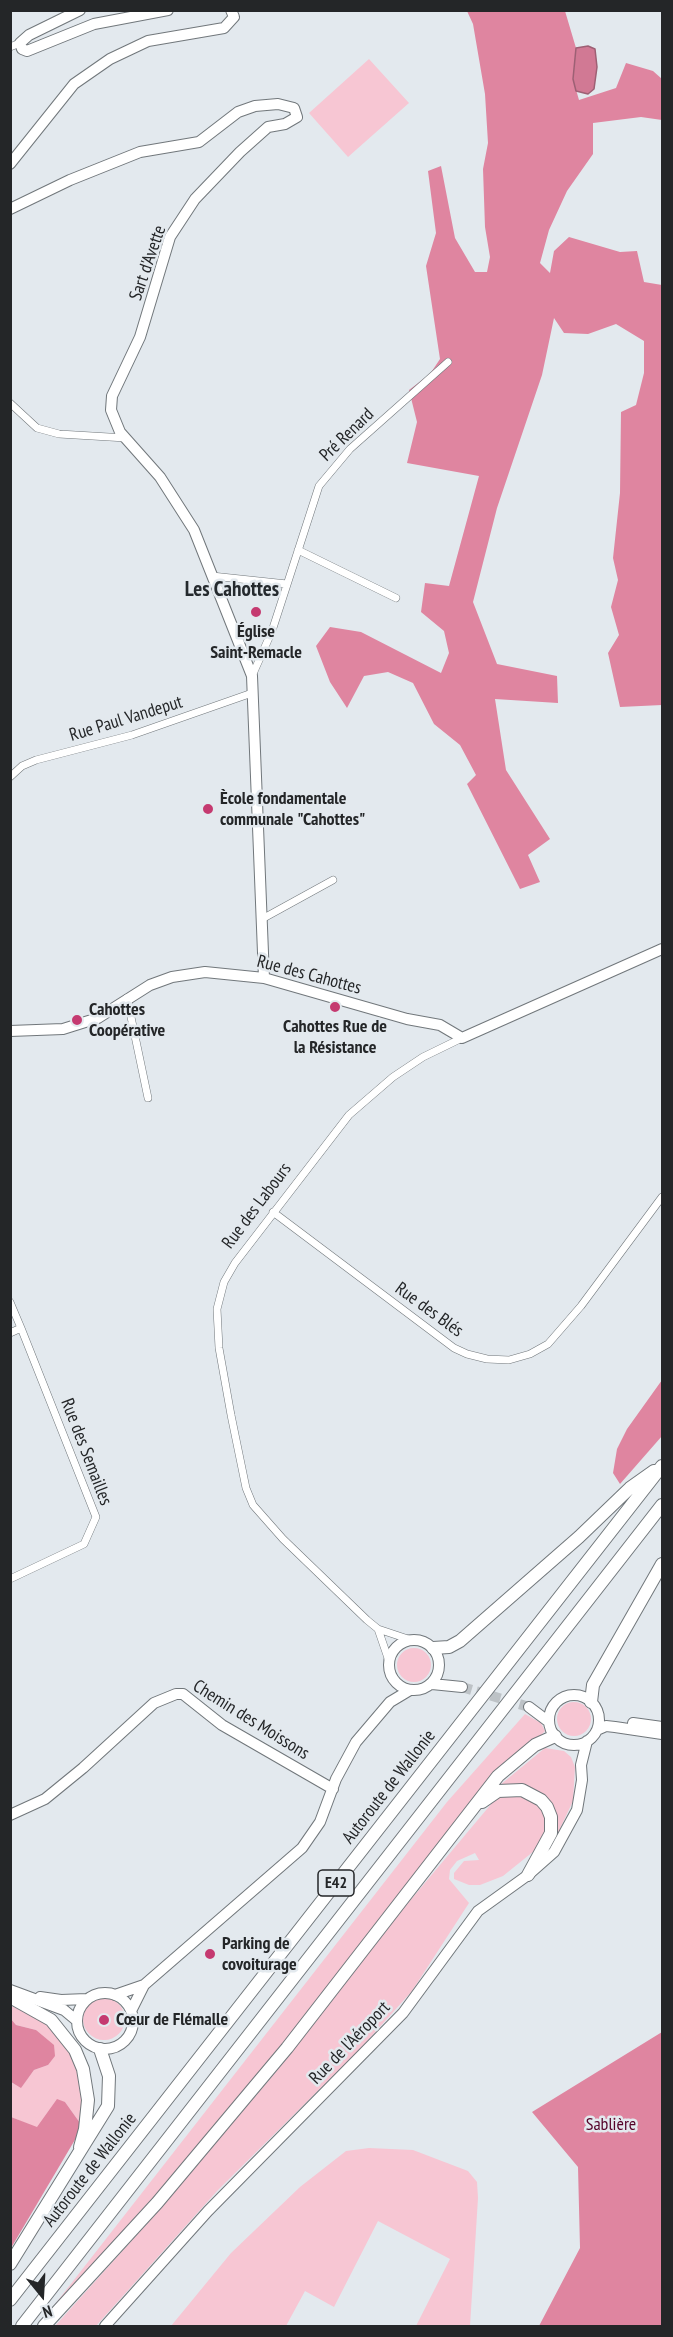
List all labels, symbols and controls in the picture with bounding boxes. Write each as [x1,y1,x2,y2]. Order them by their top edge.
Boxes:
street label: Sart d'Avette [125,223,171,303]
street label: Pré Renard [315,404,379,466]
district label: Les Cahottes [185,577,279,603]
marker: Église Saint-Remacle [249,605,263,619]
place label: Église Saint-Remacle [210,621,302,664]
street label: Rue Paul Vandeput [67,692,185,746]
place label: Ècole fondamentale communale "Cahottes" [220,788,365,830]
marker: Ècole fondamentale communale "Cahottes" [201,802,215,816]
street label: Rue des Cahottes [255,951,363,999]
place label: Cahottes Coopérative [89,999,165,1042]
marker: Cahottes Rue de la Résistance [328,1000,342,1014]
marker: Cahottes Coopérative [70,1013,84,1027]
place label: Cahottes Rue de la Résistance [283,1016,387,1058]
street label: Rue des Labours [218,1159,296,1253]
street label: Rue des Blés [391,1278,467,1342]
street label: Rue des Semailles [56,1396,116,1508]
street label: Chemin des Moissons [189,1676,313,1764]
street label: Autoroute de Wallonie [338,1726,440,1848]
road number: E42 [318,1870,354,1896]
place label: Parking de covoiturage [222,1933,297,1976]
marker: Parking de covoiturage [203,1947,217,1961]
street label: Rue de l'Aéroport [305,1997,395,2089]
place label: Cœur de Flémalle [116,2009,228,2031]
marker: Cœur de Flémalle [97,2013,111,2027]
street label: Autoroute de Wallonie [39,2109,141,2231]
park label: Sablière [586,2114,636,2136]
north arrow [12,2265,72,2325]
text: N [40,2301,55,2323]

